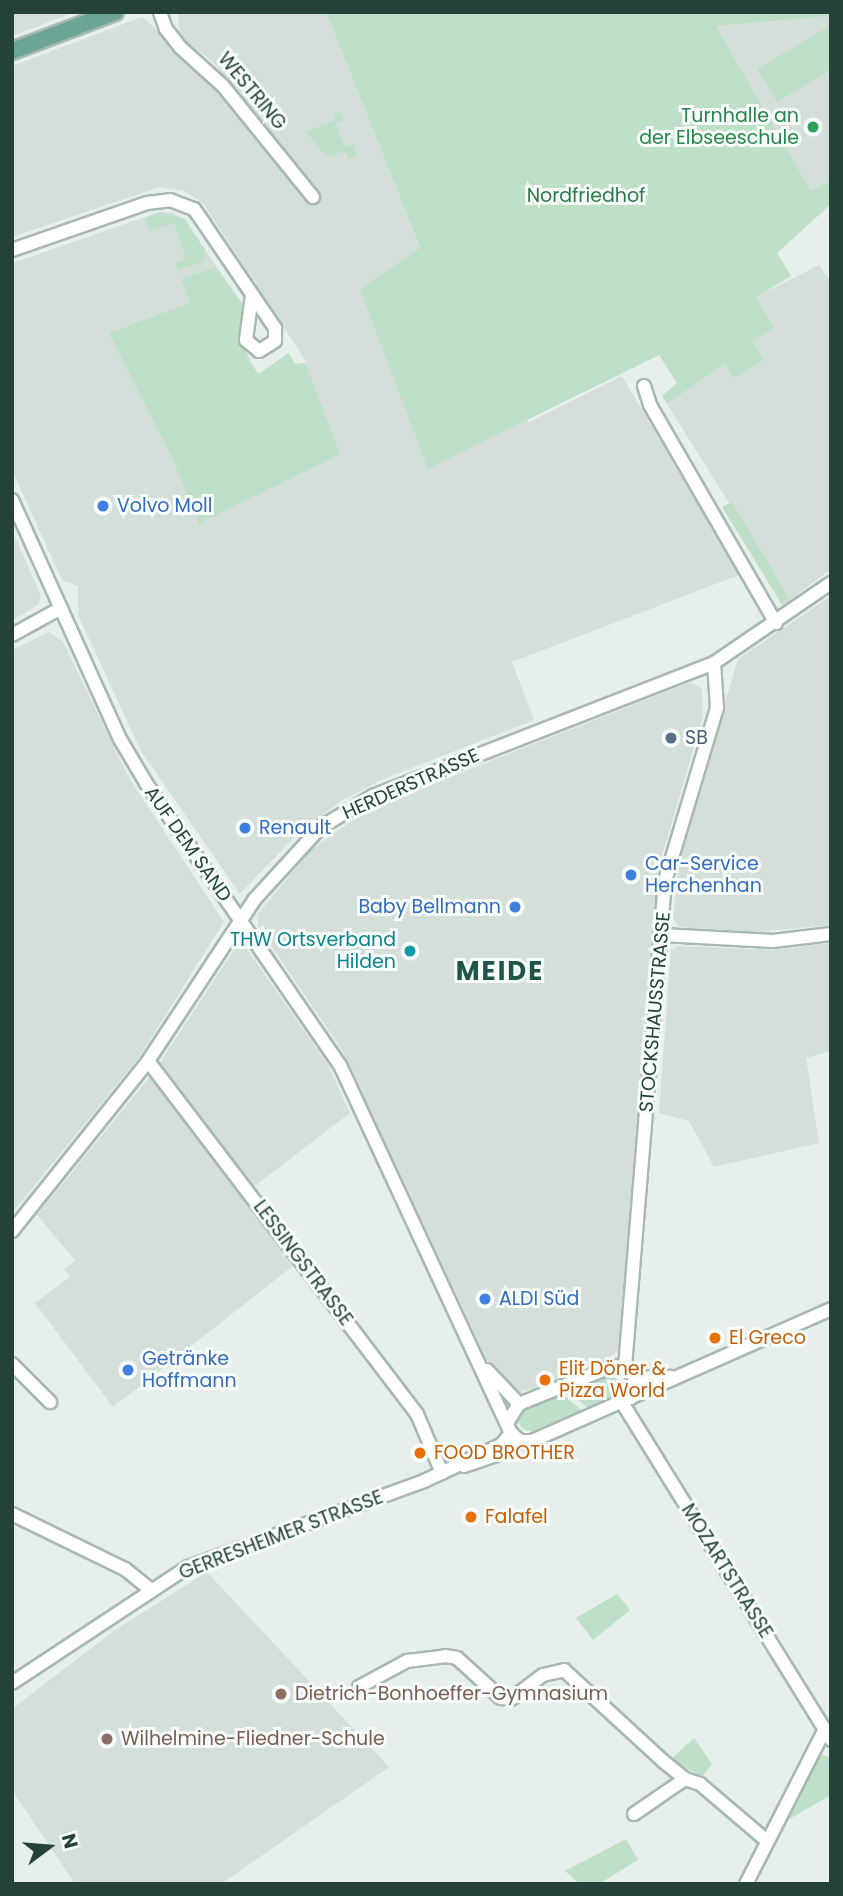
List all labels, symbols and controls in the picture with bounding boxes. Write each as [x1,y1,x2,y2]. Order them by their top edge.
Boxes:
street label: WESTRING [213,48,291,134]
place label: Turnhalle an der Elbseeschule [639,105,799,149]
marker: Turnhalle an der Elbseeschule [805,119,821,135]
park label: Nordfriedhof [527,185,645,207]
place label: Volvo Moll [117,495,212,517]
marker: Volvo Moll [95,498,111,514]
place label: SB [685,727,708,749]
marker: SB [663,730,679,746]
street label: HERDERSTRASSE [339,744,483,824]
street label: AUF DEM SAND [140,782,236,906]
place label: Renault [259,817,331,839]
marker: Renault [237,820,253,836]
place label: Car-Service Herchenhan [645,853,762,897]
marker: Car-Service Herchenhan [623,867,639,883]
place label: Baby Bellmann [358,896,501,918]
marker: Baby Bellmann [507,899,523,915]
street label: STOCKSHAUSSTRASSE [635,911,675,1113]
place label: THW Ortsverband Hilden [230,929,396,973]
marker: THW Ortsverband Hilden [402,943,418,959]
district label: MEIDE [456,956,544,988]
street label: LESSINGSTRASSE [248,1196,358,1330]
place label: ALDI Süd [499,1288,579,1310]
marker: ALDI Süd [477,1291,493,1307]
place label: El Greco [729,1327,806,1349]
marker: El Greco [707,1330,723,1346]
place label: Getränke Hoffmann [142,1348,237,1392]
place label: Elit Döner & Pizza World [559,1358,666,1402]
marker: Getränke Hoffmann [120,1362,136,1378]
marker: Elit Döner & Pizza World [537,1372,553,1388]
place label: FOOD BROTHER [434,1442,575,1464]
marker: FOOD BROTHER [412,1445,428,1461]
street label: GERRESHEIMER STRASSE [176,1486,386,1584]
street label: MOZARTSTRASSE [677,1500,777,1642]
place label: Falafel [485,1506,548,1528]
marker: Falafel [463,1509,479,1525]
place label: Dietrich-Bonhoeffer-Gymnasium [295,1683,608,1705]
marker: Dietrich-Bonhoeffer-Gymnasium [273,1686,289,1702]
place label: Wilhelmine-Fliedner-Schule [121,1728,385,1750]
marker: Wilhelmine-Fliedner-Schule [99,1731,115,1747]
north arrow [14,1812,84,1882]
text: N [55,1830,85,1852]

